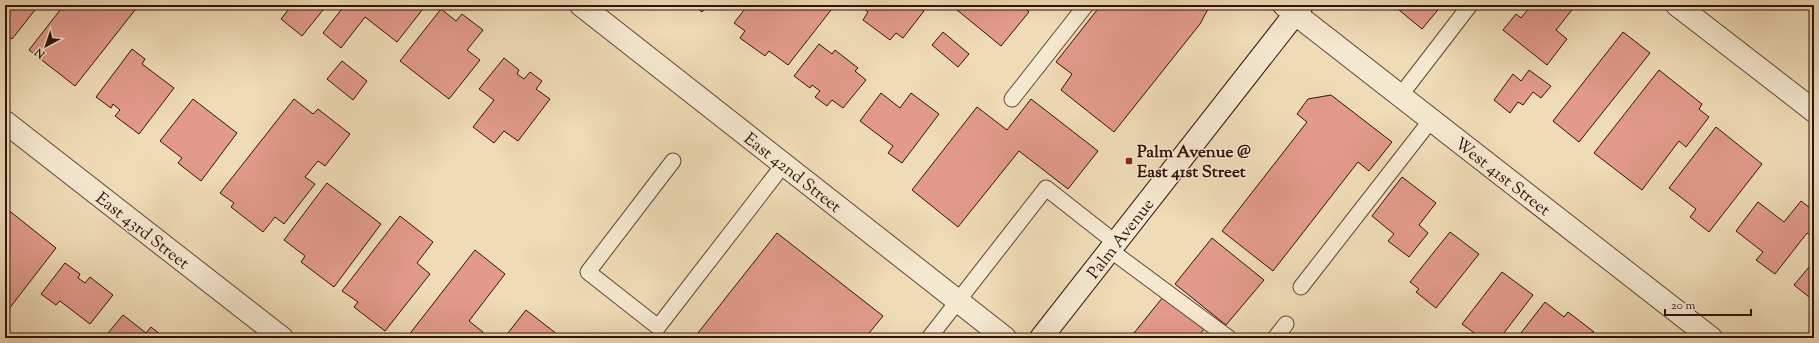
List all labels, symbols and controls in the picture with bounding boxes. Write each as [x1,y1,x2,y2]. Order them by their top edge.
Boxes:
north arrow [26,26,66,66]
text: N [32,44,49,62]
street label: East 42nd Street [738,128,846,219]
street label: West 41st Street [1449,133,1555,223]
place label: Palm Avenue @ East 41st Street [1137,141,1251,185]
marker: Palm Avenue @ East 41st Street [1124,156,1134,166]
street label: East 43rd Street [90,187,194,276]
street label: Palm Avenue [1082,194,1161,285]
scale bar [1665,291,1751,317]
text: 20 m [1671,297,1696,315]

